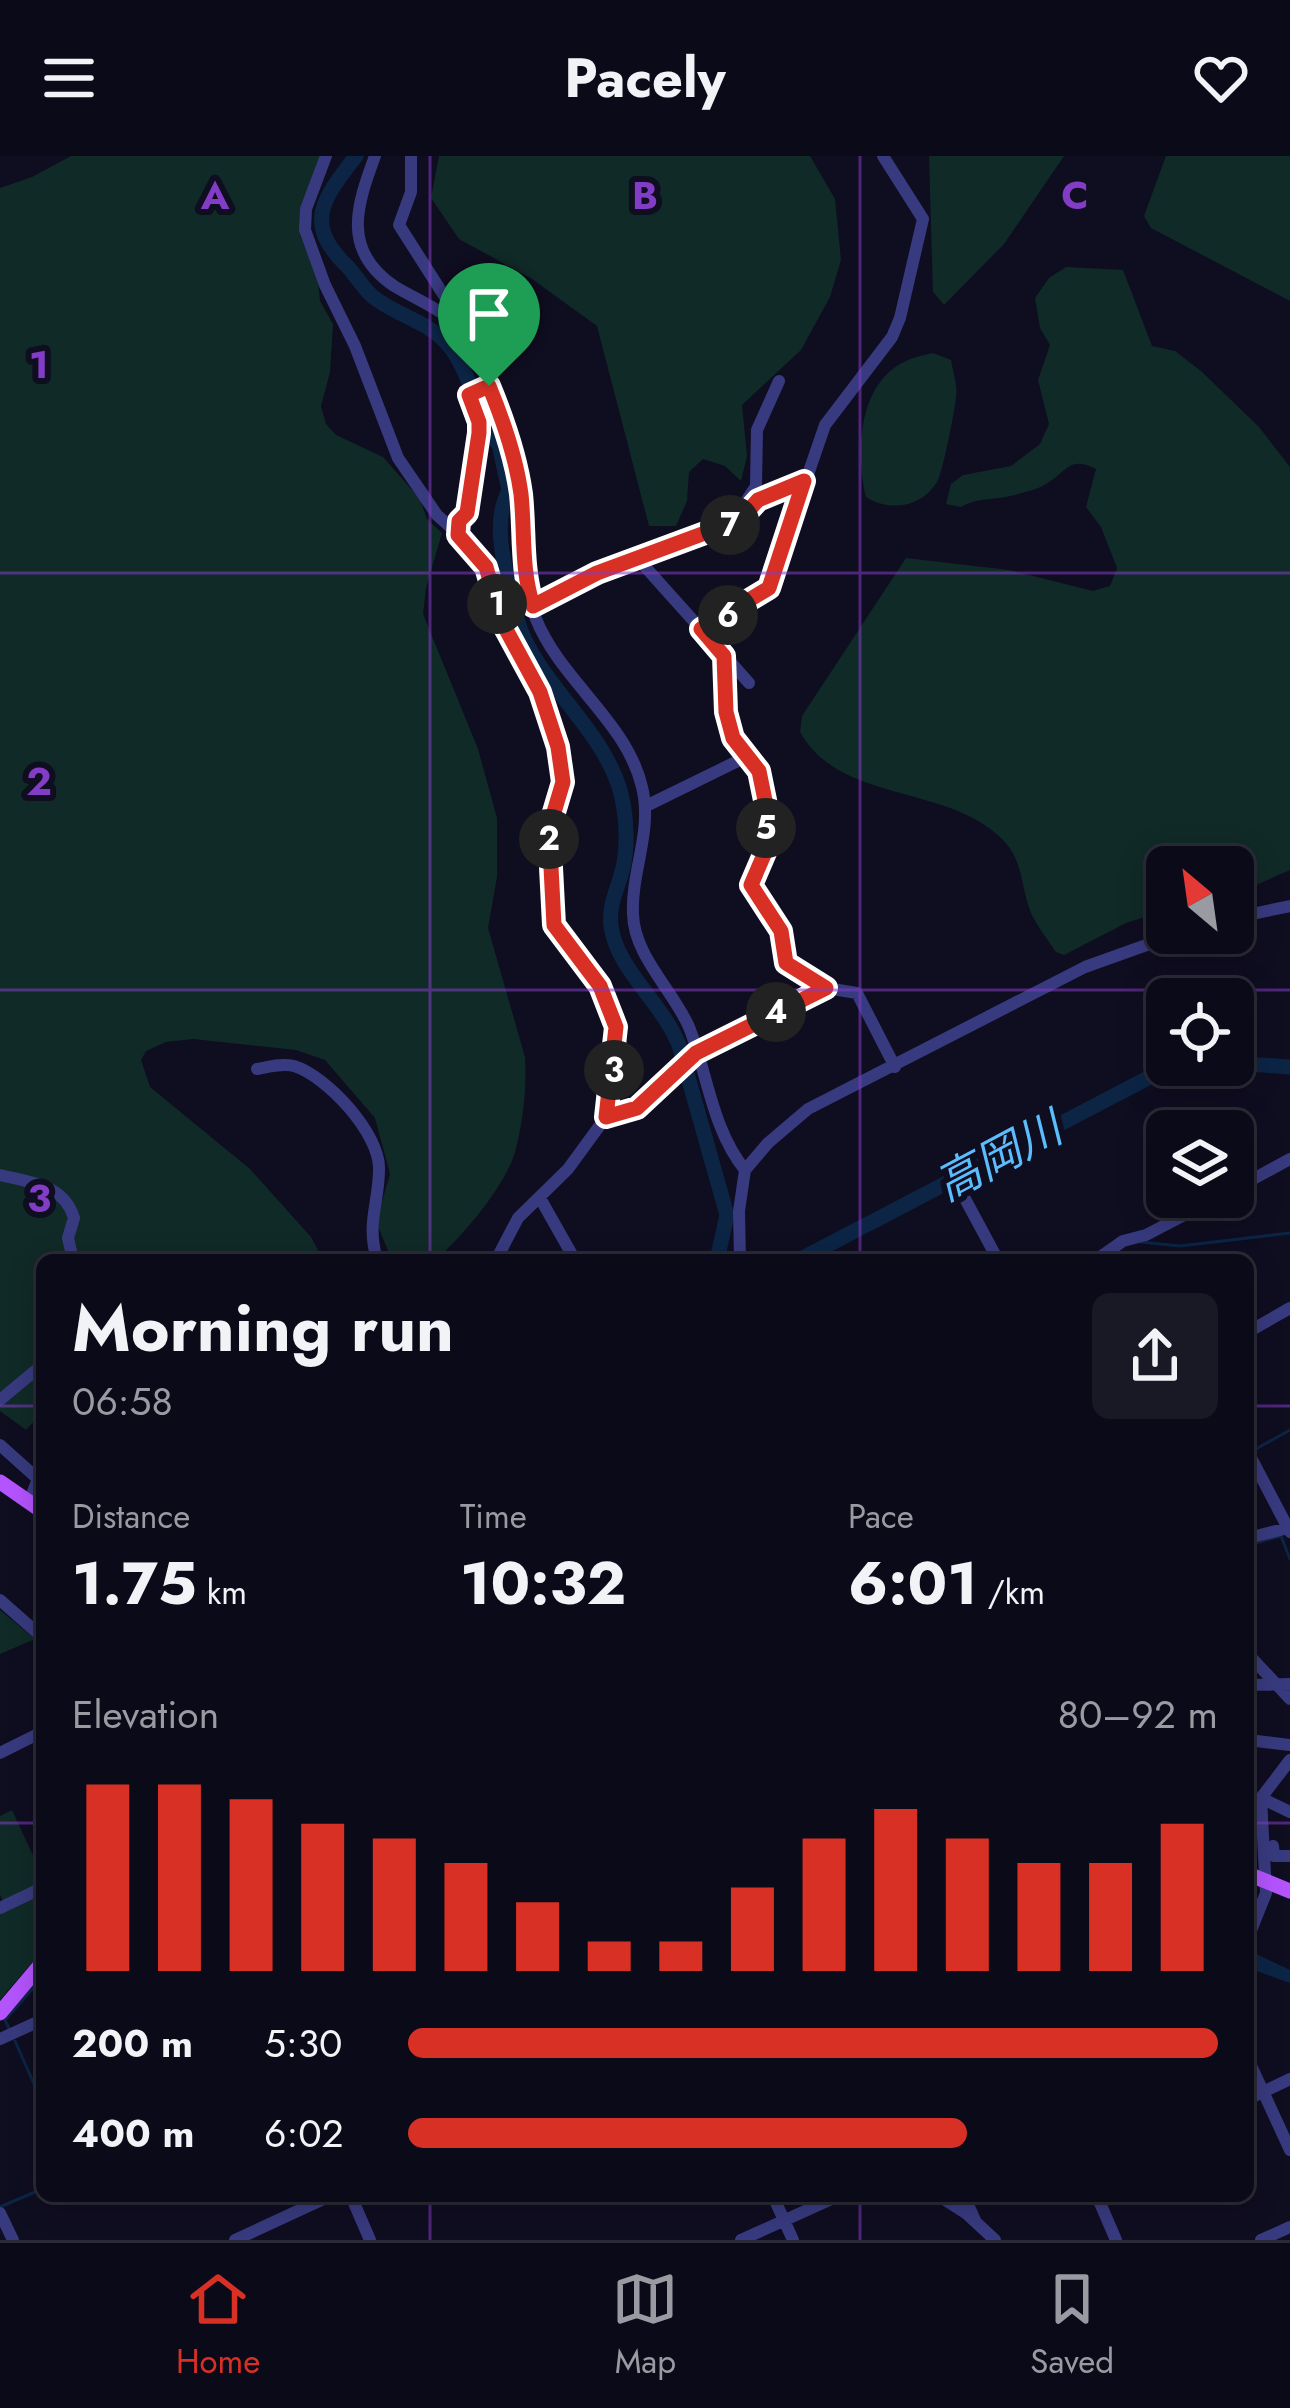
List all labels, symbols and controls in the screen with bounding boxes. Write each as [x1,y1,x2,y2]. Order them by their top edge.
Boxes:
text: Pacely [564,39,726,117]
icon: menu [36,45,102,111]
icon: heart [1188,45,1254,111]
text: A [200,167,230,224]
text: B [632,167,658,224]
text: C [1061,167,1089,224]
pin [438,263,540,386]
icon: arrive [456,281,522,347]
text: 1 [29,336,49,393]
pin: 7 [700,495,760,555]
text: 7 [720,501,740,548]
pin: 1 [467,574,527,634]
text: 1 [489,580,505,627]
pin: 6 [698,585,758,645]
text: 6 [717,591,739,638]
text: 2 [26,753,52,810]
pin: 5 [736,798,796,858]
text: 5 [755,804,777,851]
pin: 2 [519,809,579,869]
text: 2 [538,815,560,862]
north arrow [1146,846,1254,954]
map controls [1146,846,1254,1218]
button: locate [1146,978,1254,1086]
pin: 4 [746,982,806,1042]
text: 4 [764,988,788,1035]
pin: 3 [584,1040,644,1100]
text: 3 [604,1046,624,1093]
water label: 高岡川 [923,1094,1077,1217]
button: layers [1146,1110,1254,1218]
text: 3 [27,1170,51,1227]
text: Morning run [72,1280,454,1376]
button: share [1092,1293,1218,1419]
text: 06:58 [72,1373,173,1430]
text: Distance [72,1493,190,1540]
text: Time [460,1493,527,1540]
text: Pace [848,1493,914,1540]
text: 1.75 [72,1540,197,1627]
text: 10:32 [460,1540,626,1627]
text: 6:01 [848,1540,978,1627]
text: km [197,1569,247,1616]
text: /km [978,1569,1045,1616]
text: Elevation [72,1686,219,1743]
text: 80–92 m [1058,1686,1218,1743]
text: 200 m [72,2015,193,2072]
text: 5:30 [264,2015,342,2072]
text: 400 m [72,2105,195,2162]
text: 6:02 [264,2105,344,2162]
tab: Home [176,2266,260,2385]
tab: Map [612,2266,678,2385]
tab: Saved [1030,2266,1114,2385]

